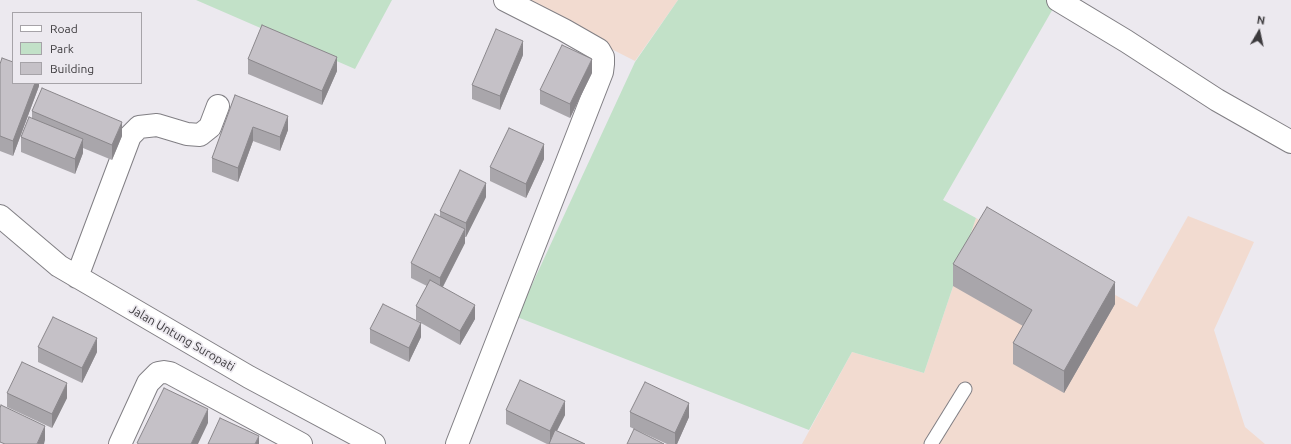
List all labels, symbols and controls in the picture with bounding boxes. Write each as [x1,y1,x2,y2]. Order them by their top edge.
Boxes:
legend [12,12,142,84]
north arrow [1239,12,1279,52]
text: N [1256,14,1266,27]
text: Road [50,22,78,35]
text: Park [50,42,74,55]
text: Building [50,62,94,75]
street label: Jalan Untung Suropati [127,302,237,374]

